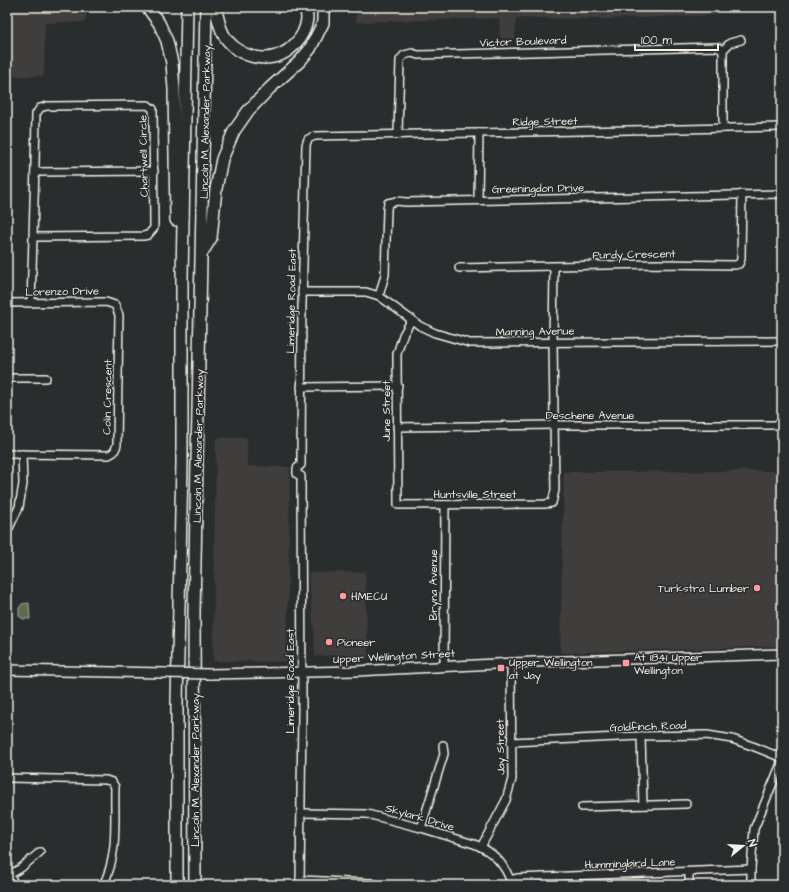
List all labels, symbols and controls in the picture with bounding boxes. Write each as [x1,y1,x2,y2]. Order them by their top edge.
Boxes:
scale bar [635,26,718,52]
street label: Victor Boulevard [479,32,567,51]
text: 100 m [641,32,672,49]
street label: Lincoln M. Alexander Parkway [197,45,215,199]
street label: Ridge Street [512,113,578,131]
street label: Chartwell Circle [135,115,152,197]
street label: Greeningdon Drive [492,180,584,198]
street label: Purdy Crescent [592,246,676,264]
street label: Limeridge Road East [283,248,301,354]
street label: Lorenzo Drive [25,283,99,300]
street label: Manning Avenue [496,323,575,341]
street label: Colin Crescent [99,359,116,435]
street label: Lincoln M. Alexander Parkway [190,369,208,523]
street label: June Street [379,380,394,442]
street label: Deschene Avenue [546,408,634,423]
street label: Huntsville Street [434,487,517,502]
street label: Bryna Avenue [426,549,442,621]
place label: Turkstra Lumber [658,581,749,596]
marker: Turkstra Lumber [752,583,762,593]
place label: HMECU [351,589,387,604]
marker: HMECU [338,591,348,601]
street label: Limeridge Road East [283,628,299,733]
place label: Pioneer [337,635,375,650]
marker: Pioneer [324,637,334,647]
street label: Upper Wellington Street [333,646,456,668]
place label: At 1841 Upper Wellington [634,650,702,679]
place label: Upper Wellington at Jay [509,655,593,684]
marker: At 1841 Upper Wellington [621,658,631,668]
marker: Upper Wellington at Jay [496,663,506,673]
street label: Lincoln M. Alexander Parkway [188,693,204,847]
street label: Jay Street [493,718,509,775]
street label: Goldfinch Road [609,718,687,735]
street label: Skylark Drive [383,800,456,835]
north arrow [723,826,763,866]
text: N [744,837,760,849]
street label: Hummingbird Lane [584,854,676,874]

